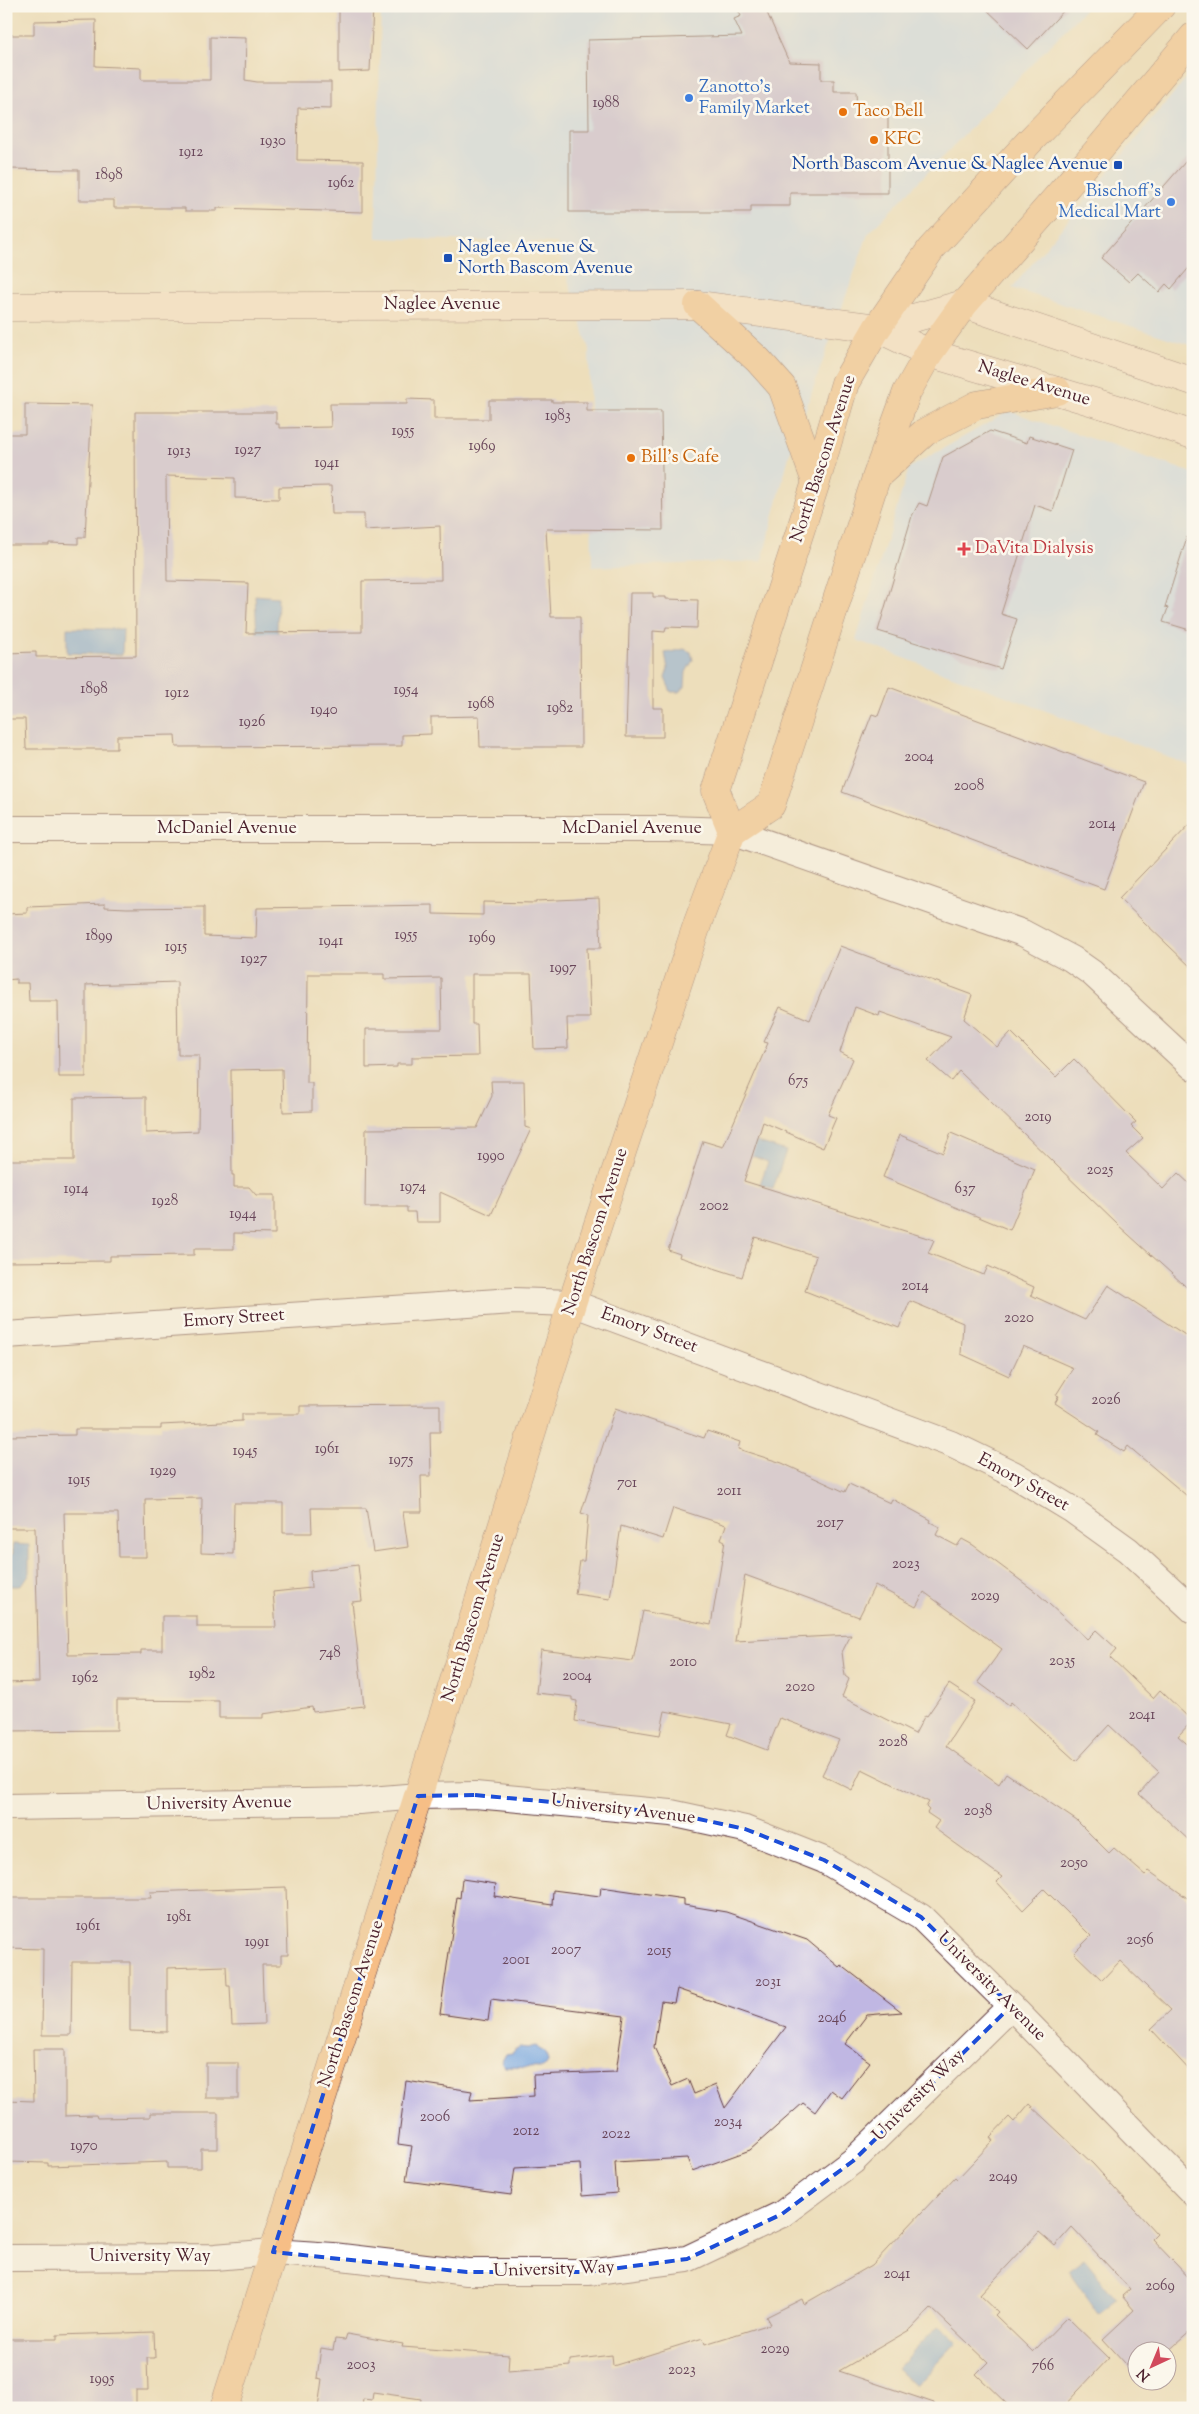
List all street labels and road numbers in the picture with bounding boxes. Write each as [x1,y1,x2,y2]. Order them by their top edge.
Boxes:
street label: Naglee Avenue [384,292,500,318]
street label: Naglee Avenue [974,355,1094,413]
street label: North Bascom Avenue [785,372,863,546]
street label: McDaniel Avenue [157,816,297,842]
street label: McDaniel Avenue [562,816,702,842]
street label: North Bascom Avenue [557,1145,635,1319]
street label: Emory Street [597,1301,701,1361]
street label: Emory Street [182,1302,286,1336]
street label: Emory Street [972,1447,1074,1519]
street label: North Bascom Avenue [436,1531,512,1705]
street label: University Avenue [549,1788,697,1832]
street label: University Avenue [146,1790,292,1818]
street label: North Bascom Avenue [313,1917,391,2091]
street label: University Avenue [930,1926,1052,2048]
street label: University Way [867,2044,971,2148]
street label: University Way [89,2244,211,2270]
street label: University Way [493,2255,615,2285]

